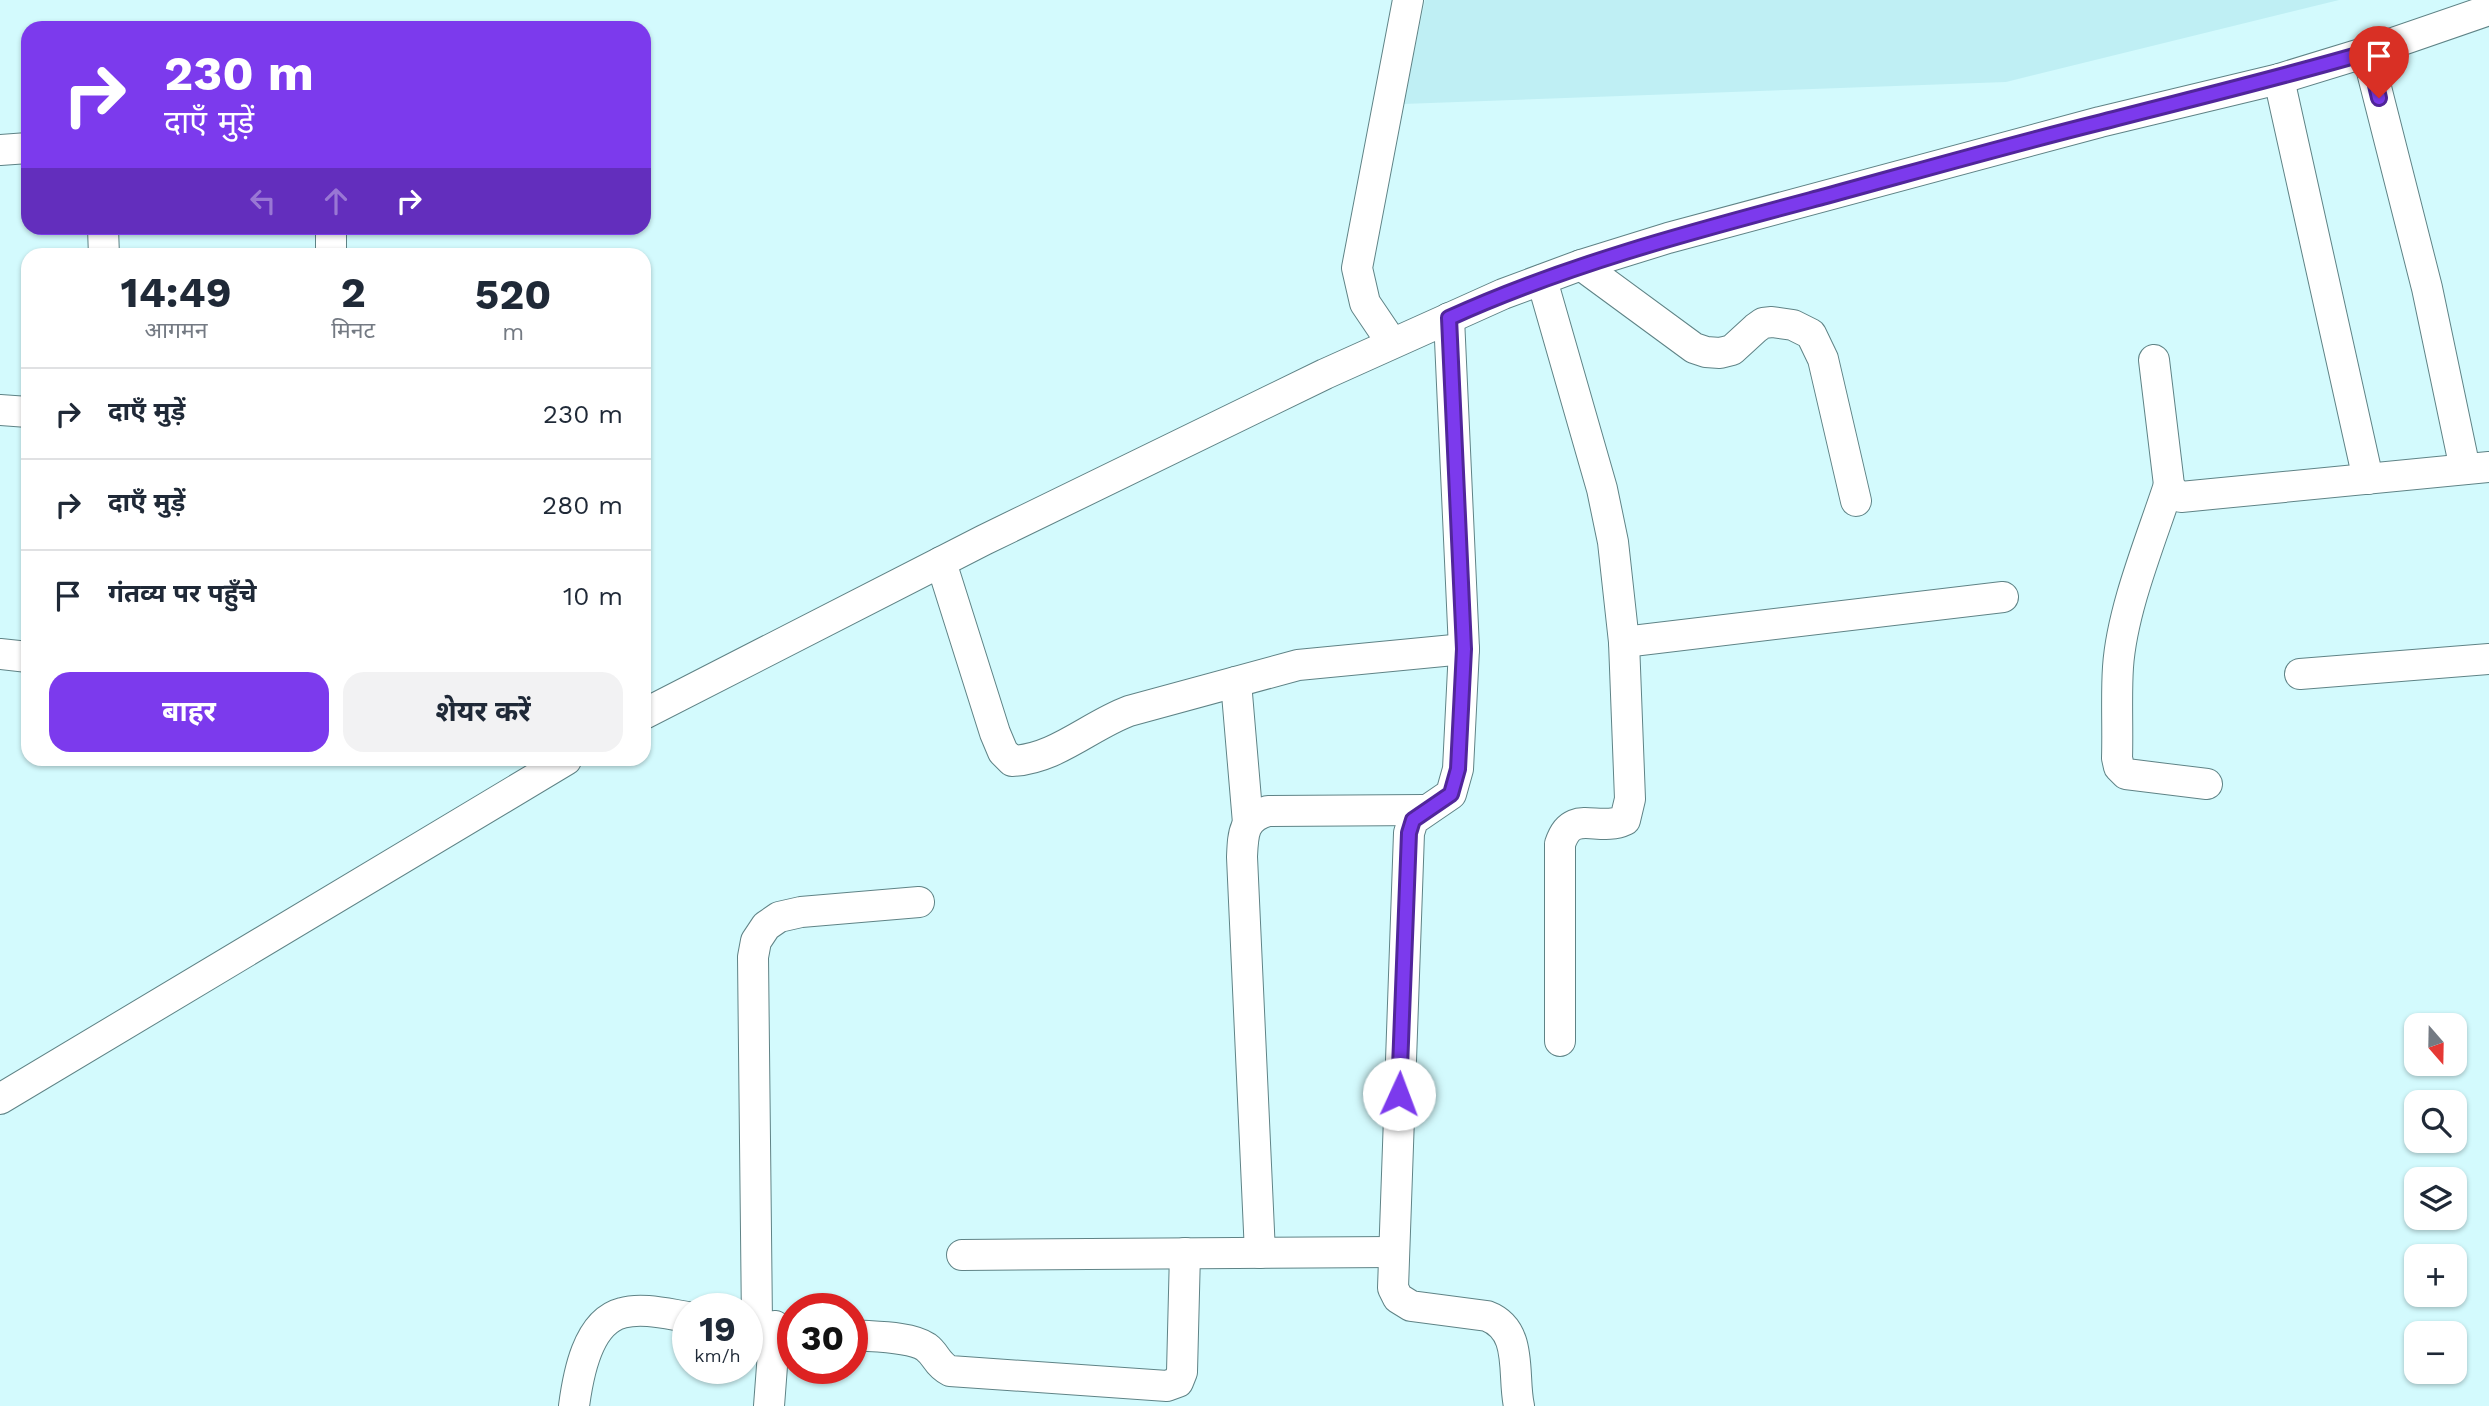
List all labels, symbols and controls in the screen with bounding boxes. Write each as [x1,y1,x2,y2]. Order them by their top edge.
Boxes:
pin [2349,26,2409,98]
icon: arrive [2360,37,2398,75]
text: 230 m [164,44,314,102]
icon: right [49,49,140,140]
text: दाएँ मुड़ें [164,103,254,141]
icon: left [244,182,282,220]
icon: ahead [317,182,355,220]
icon: right [390,182,428,220]
text: 14:49 [121,268,232,317]
text: 2 [341,268,366,317]
text: 520 [475,270,551,319]
text: आगमन [145,317,208,344]
text: मिनट [331,317,375,344]
text: m [502,319,524,346]
icon: right [49,395,87,433]
text: दाएँ मुड़ें [108,396,185,426]
text: 230 m [543,399,623,429]
icon: right [49,486,87,524]
text: दाएँ मुड़ें [108,487,185,517]
text: 280 m [542,490,623,520]
icon: arrive [49,577,87,615]
text: गंतव्य पर पहुँचे [108,578,257,608]
text: 10 m [563,581,623,611]
button: बाहर [49,672,329,752]
button: शेयर करें [343,672,623,752]
north arrow [2404,1013,2468,1076]
map controls [2404,1013,2467,1384]
position arrow [1362,1057,1436,1131]
button: search [2404,1090,2467,1153]
button: layers [2404,1167,2467,1230]
button: + [2404,1244,2467,1307]
speed limit sign: 30 [777,1293,868,1384]
text: 19 [699,1308,736,1350]
button: − [2404,1321,2467,1384]
text: km/h [694,1345,741,1366]

